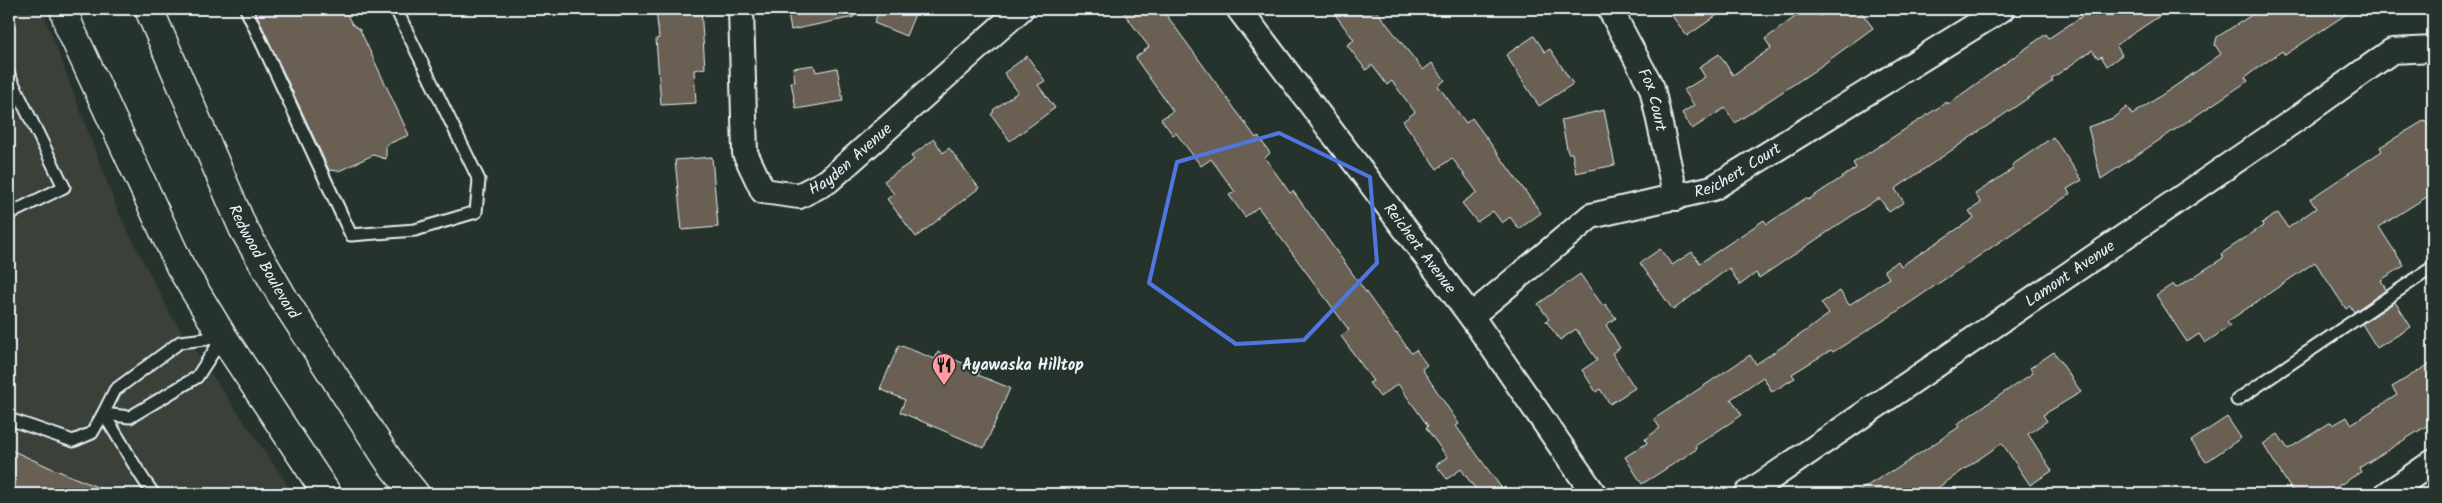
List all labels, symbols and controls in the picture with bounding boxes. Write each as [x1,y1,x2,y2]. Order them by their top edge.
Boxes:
street label: Fox Court [1631,64,1674,134]
street label: Hayden Avenue [804,117,898,202]
street label: Reichert Court [1692,136,1787,204]
street label: Reichert Avenue [1377,198,1463,299]
street label: Redwood Boulevard [222,201,307,325]
street label: Lamont Avenue [2020,234,2120,313]
restaurant icon: Ayawaska Hilltop [931,352,957,386]
place label: Ayawaska Hilltop [962,353,1084,378]

